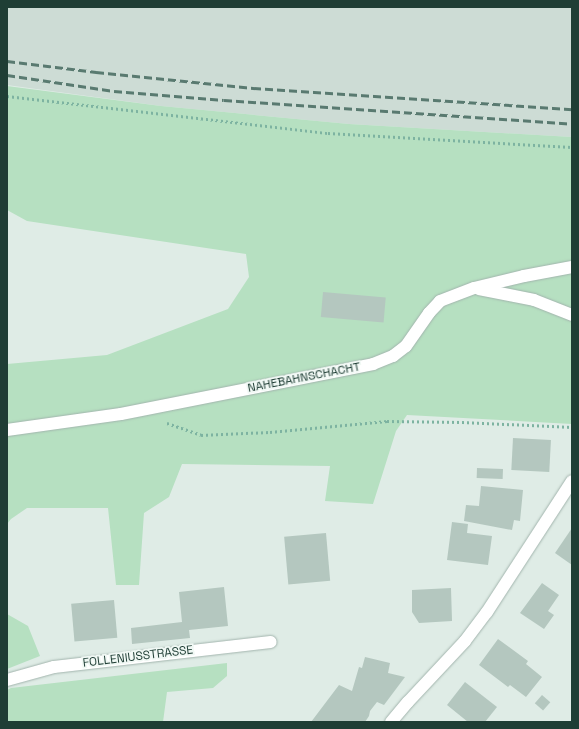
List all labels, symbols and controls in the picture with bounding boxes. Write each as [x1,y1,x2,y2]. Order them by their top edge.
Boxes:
street label: NAHEBAHNSCHACHT [246,360,362,396]
street label: FOLLENIUSSTRASSE [82,643,194,671]

